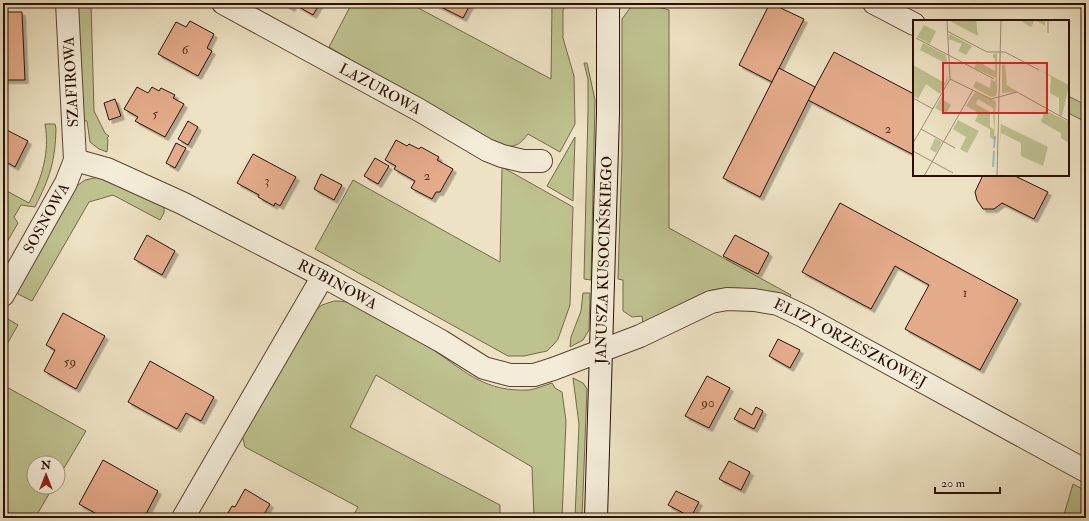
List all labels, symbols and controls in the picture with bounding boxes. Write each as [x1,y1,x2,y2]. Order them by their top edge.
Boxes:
inset map [913,20,1069,176]
street label: SZAFIROWA [60,36,83,128]
house number: 6 [182,42,190,58]
street label: LAZUROWA [336,59,425,120]
house number: 5 [152,106,158,122]
house number: 2 [885,121,892,137]
street label: JANUSZA KUSOCIŃSKIEGO [592,156,617,366]
house number: 2 [424,168,431,184]
house number: 3 [265,173,270,189]
street label: SOSNOWA [19,180,74,257]
street label: RUBINOWA [294,255,381,314]
house number: 1 [963,285,968,301]
street label: ELIZY ORZESZKOWEJ [770,294,930,393]
house number: 59 [64,354,76,370]
house number: 90 [700,395,715,411]
north arrow [26,455,66,495]
text: N [40,459,52,472]
scale bar [935,469,1000,495]
text: 20 m [941,476,966,491]

